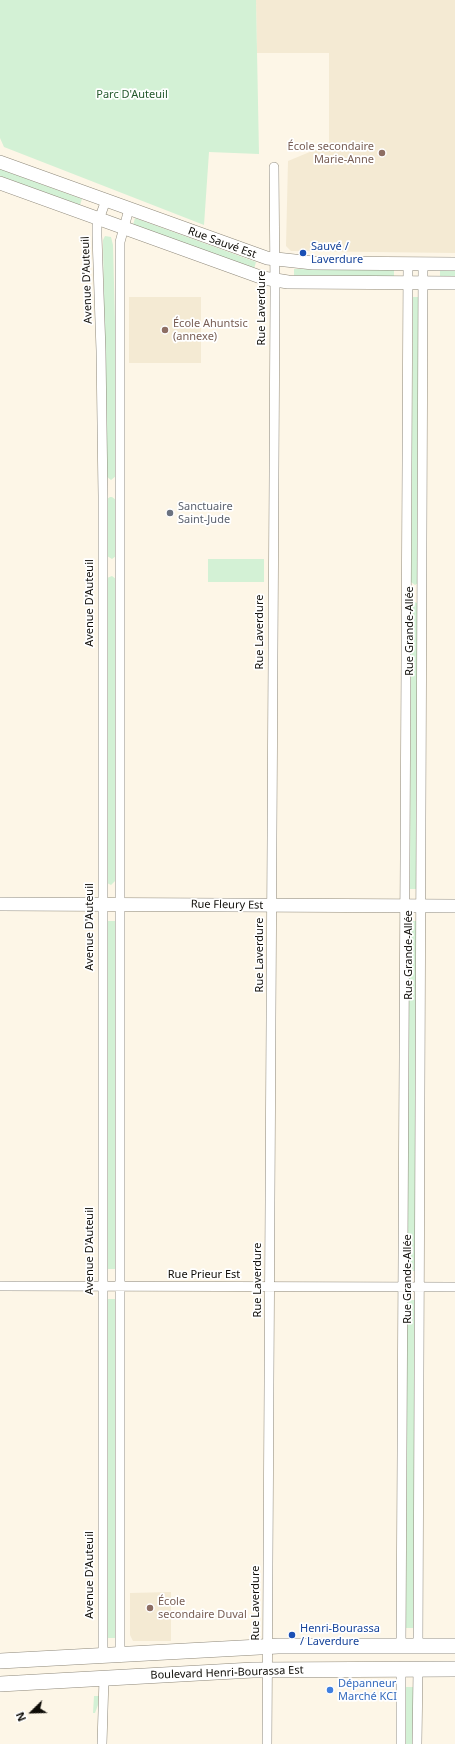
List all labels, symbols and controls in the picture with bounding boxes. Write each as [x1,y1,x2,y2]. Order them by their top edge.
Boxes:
park label: Parc D'Auteuil [96,88,168,102]
place label: École secondaire Marie-Anne [288,140,374,166]
marker: École secondaire Marie-Anne [377,148,387,158]
street label: Rue Sauvé Est [186,225,258,261]
street label: Avenue D'Auteuil [79,236,95,324]
place label: Sauvé / Laverdure [311,240,363,266]
marker: Sauvé / Laverdure [298,248,308,258]
street label: Rue Laverdure [255,271,269,345]
place label: École Ahuntsic (annexe) [173,317,248,343]
marker: École Ahuntsic (annexe) [160,325,170,335]
place label: Sanctuaire Saint-Jude [178,500,233,526]
marker: Sanctuaire Saint-Jude [165,508,175,518]
street label: Avenue D'Auteuil [83,559,97,647]
street label: Rue Grande-Allée [403,586,417,676]
street label: Rue Laverdure [253,595,267,669]
street label: Avenue D'Auteuil [83,883,97,971]
street label: Rue Fleury Est [191,898,263,912]
street label: Rue Grande-Allée [402,910,416,1000]
street label: Rue Laverdure [253,918,267,992]
street label: Avenue D'Auteuil [83,1207,97,1295]
street label: Rue Grande-Allée [401,1234,415,1324]
street label: Rue Laverdure [251,1243,265,1317]
street label: Rue Prieur Est [168,1268,240,1282]
street label: Avenue D'Auteuil [83,1531,97,1619]
street label: Rue Laverdure [249,1566,263,1640]
place label: École secondaire Duval [158,1595,247,1621]
marker: École secondaire Duval [145,1603,155,1613]
place label: Henri-Bourassa / Laverdure [300,1622,380,1648]
marker: Henri-Bourassa / Laverdure [287,1630,297,1640]
street label: Boulevard Henri-Bourassa Est [150,1664,304,1682]
place label: Dépanneur Marché KCI [338,1677,397,1703]
marker: Dépanneur Marché KCI [325,1685,335,1695]
north arrow [12,1692,52,1732]
text: N [12,1710,29,1724]

